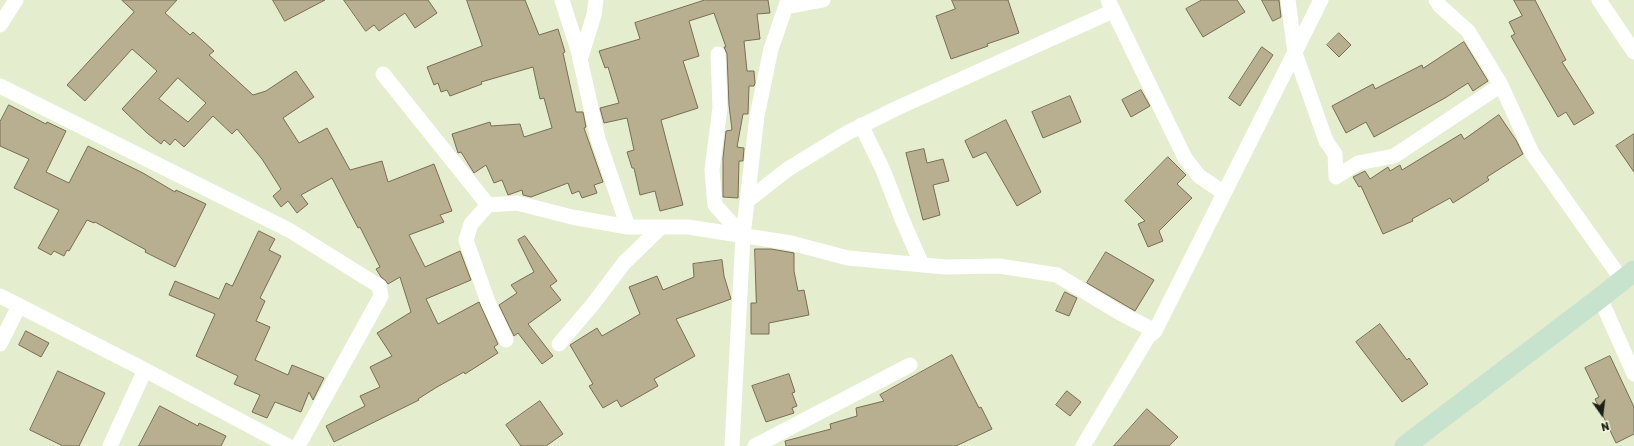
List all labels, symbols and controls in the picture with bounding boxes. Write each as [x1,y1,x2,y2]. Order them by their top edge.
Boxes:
north arrow [1582,394,1622,434]
text: N [1600,419,1610,433]

